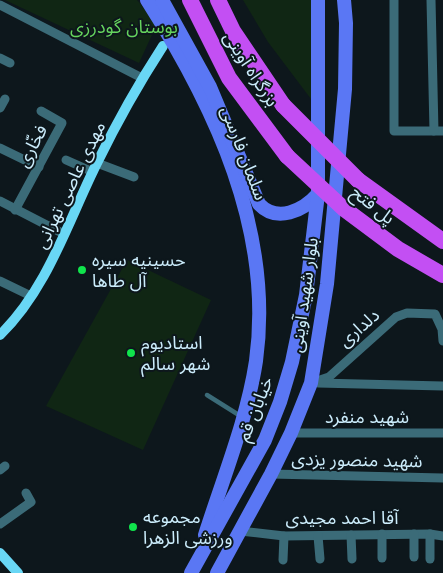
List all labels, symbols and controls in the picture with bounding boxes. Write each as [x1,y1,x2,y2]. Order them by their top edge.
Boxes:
park label: بوستان گودرزی [70,16,178,38]
street label: بزرگراه آوینی [219,27,283,111]
street label: سلمان فارسی [216,103,272,203]
street label: مهدی عاصی تهرانی [30,118,110,252]
street label: فخّاری [11,121,52,171]
street label: پل فتح [345,181,399,231]
street label: بلوار شهید آوینی [285,236,323,354]
place label: حسینیه سیره آل طاها [92,249,186,292]
marker: حسینیه سیره آل طاها [76,264,88,276]
street label: دلداری [334,304,384,352]
place label: استادیوم شهر سالم [141,332,210,377]
marker: استادیوم شهر سالم [125,347,137,359]
street label: خیابان قم [232,373,280,445]
street label: شهید منفرد [325,406,409,428]
street label: شهید منصور یزدی [291,448,423,472]
place label: مجموعه ورزشی الزهرا [143,506,233,549]
street label: آقا احمد مجیدی [286,507,399,529]
marker: مجموعه ورزشی الزهرا [127,521,139,533]

